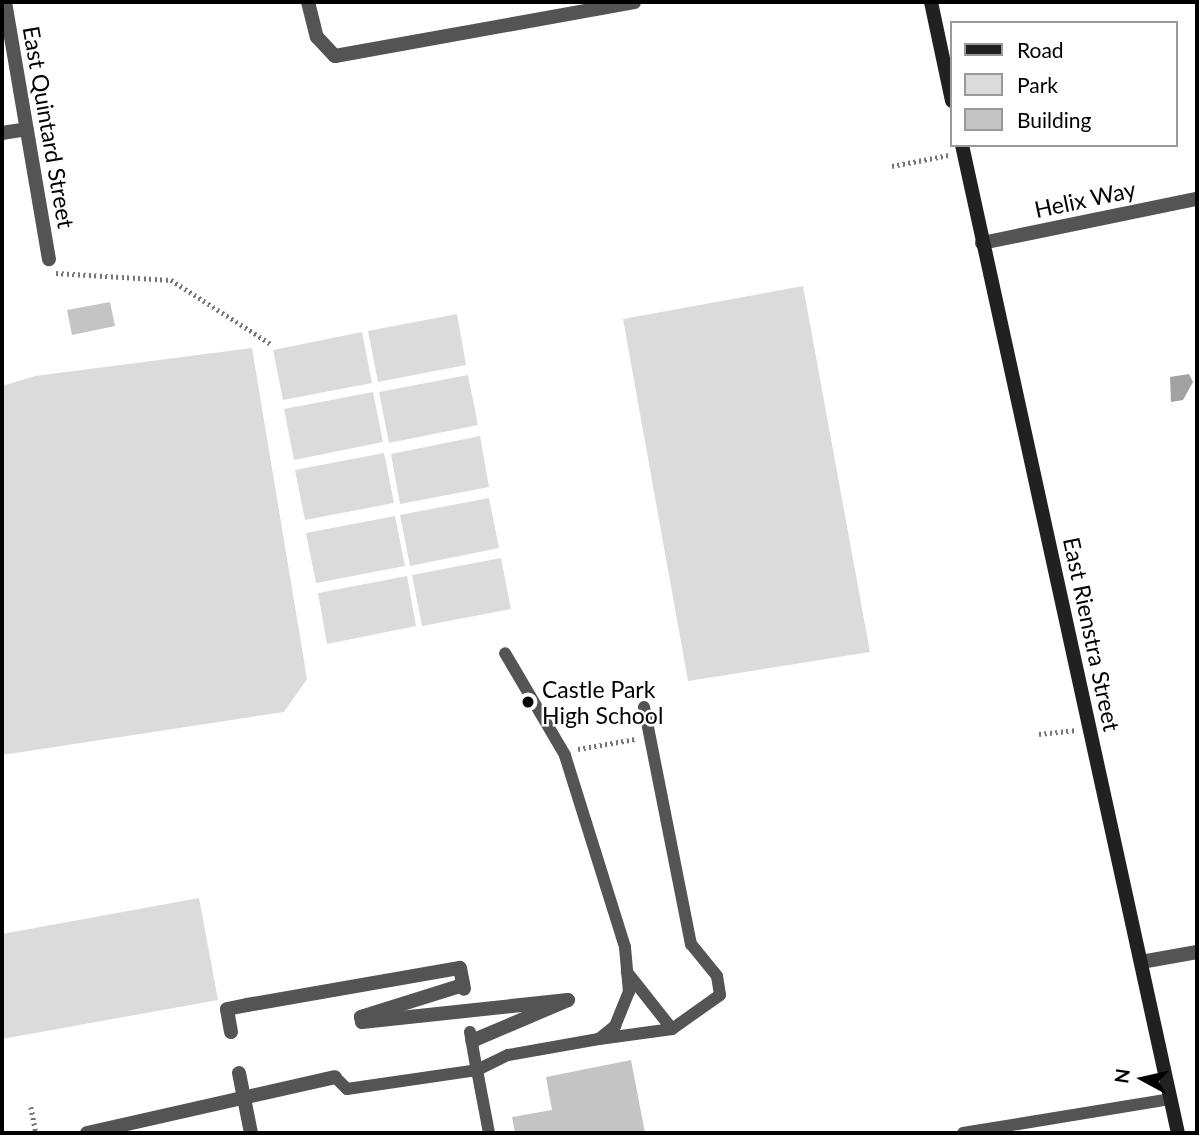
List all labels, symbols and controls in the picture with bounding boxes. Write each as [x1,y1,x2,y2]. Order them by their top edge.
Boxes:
legend [950,21,1178,147]
street label: East Quintard Street [18,24,80,230]
text: Road [1017,37,1064,62]
text: Park [1017,72,1058,97]
text: Building [1017,107,1092,132]
street label: Helix Way [1032,175,1138,223]
street label: East Rienstra Street [1058,534,1126,734]
place label: Castle Park High School [542,675,663,729]
marker: Castle Park High School [520,694,536,710]
north arrow [1108,1044,1178,1114]
text: N [1109,1067,1134,1085]

